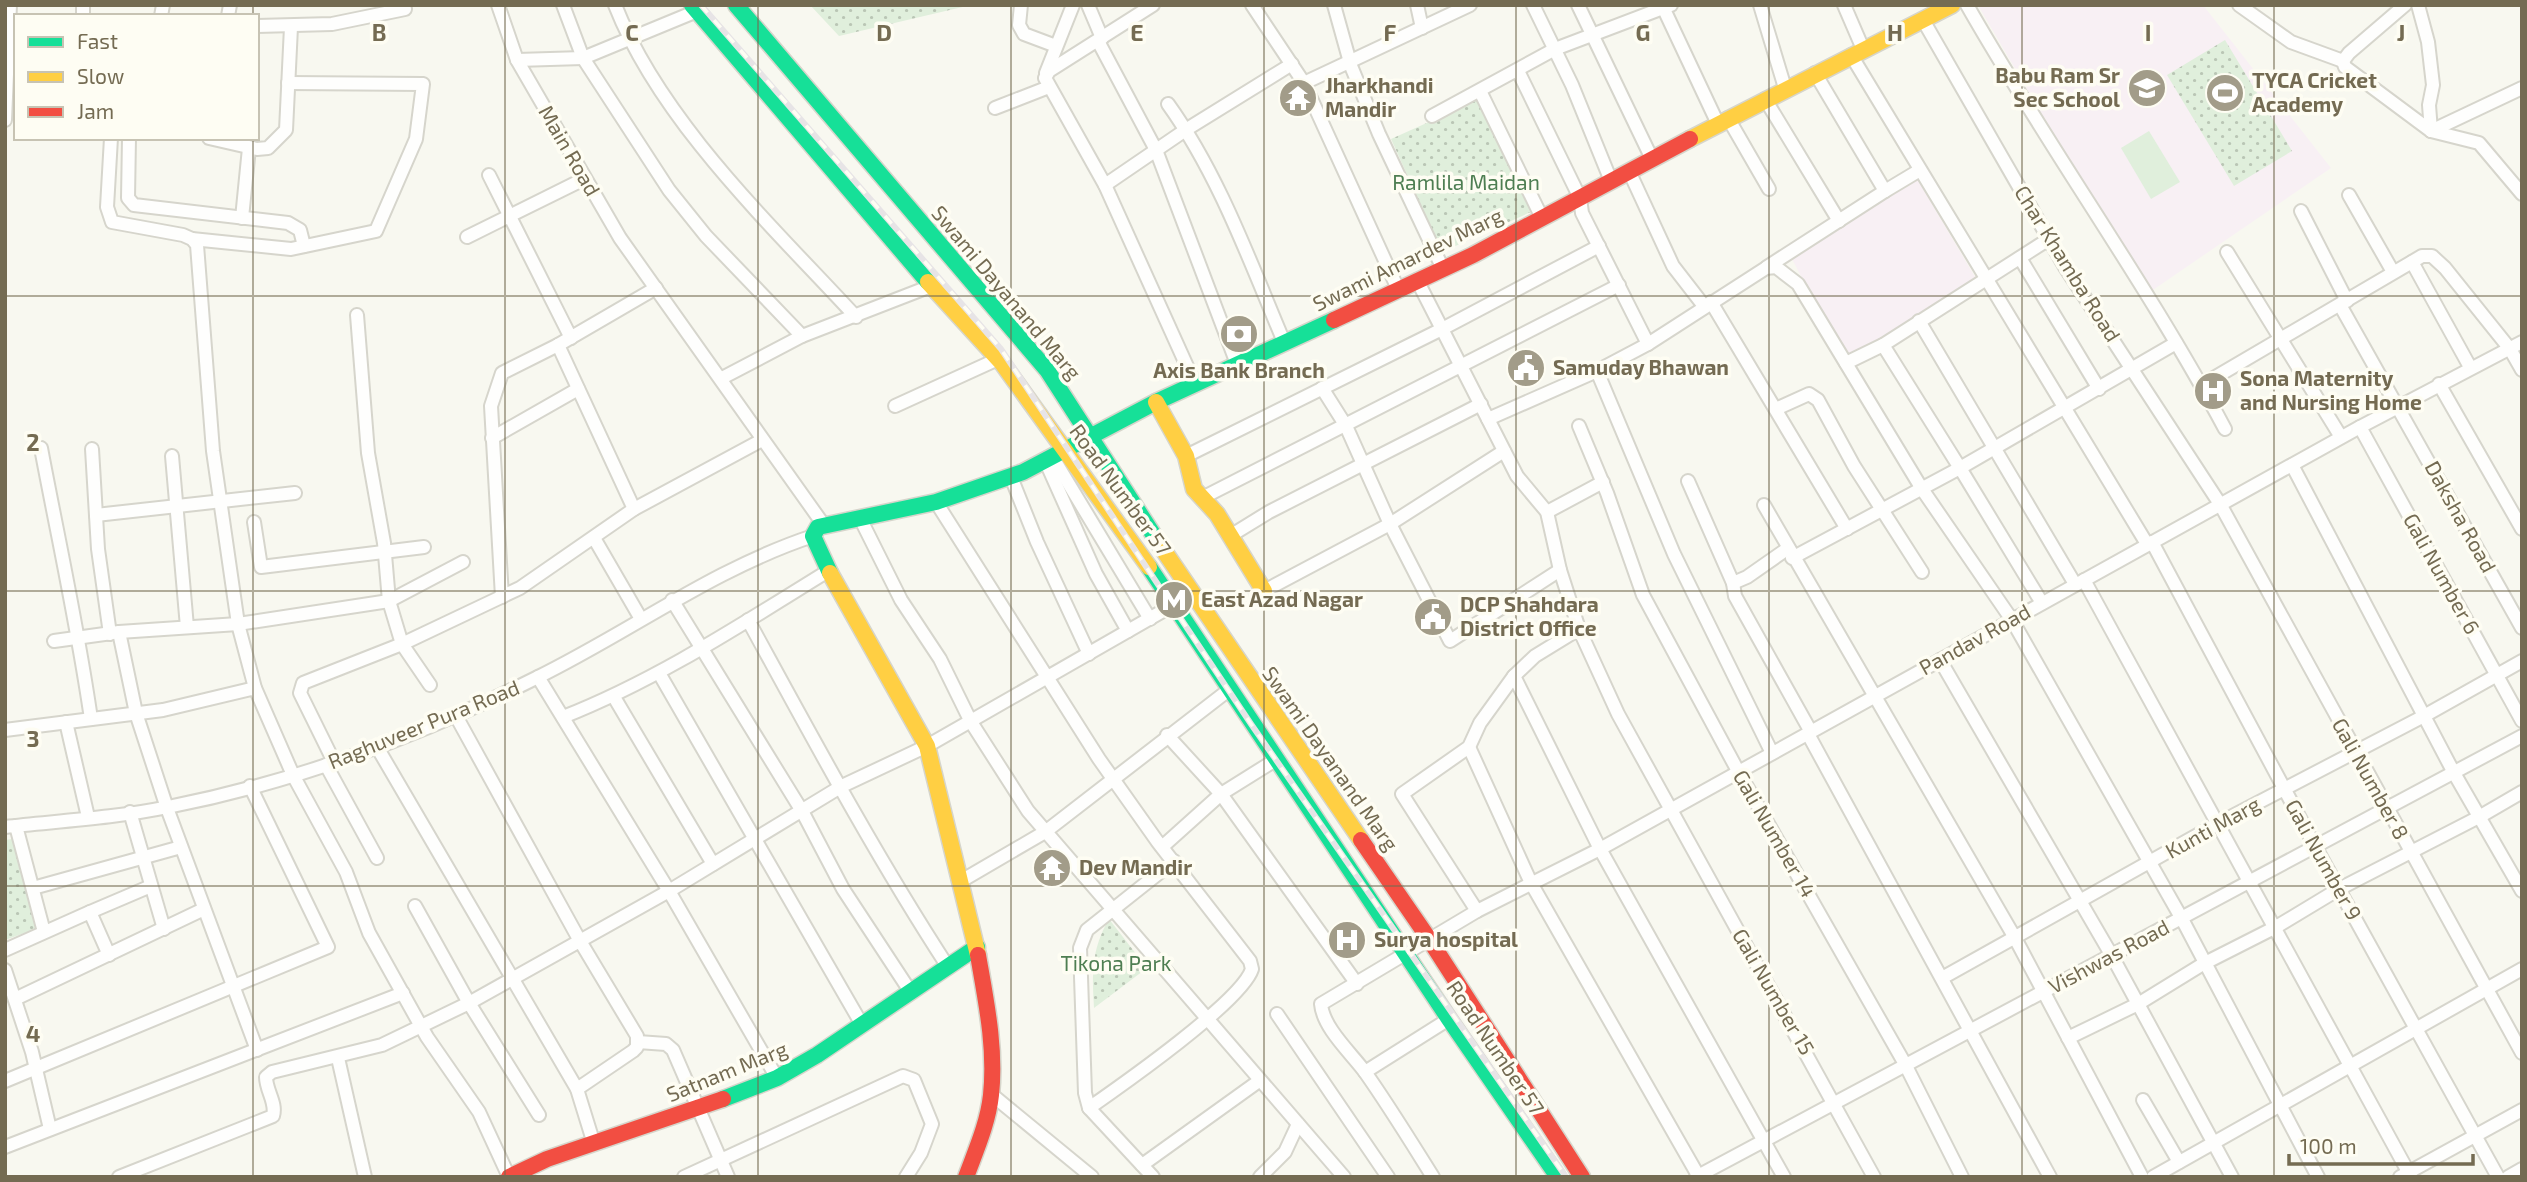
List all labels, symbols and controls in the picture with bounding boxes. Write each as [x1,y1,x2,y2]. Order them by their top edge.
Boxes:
legend [14,14,259,140]
text: B [372,18,386,46]
text: C [625,18,639,46]
text: D [876,18,892,46]
text: E [1130,18,1144,46]
text: F [1384,18,1397,46]
text: G [1636,18,1650,46]
text: H [1887,18,1903,46]
text: I [2145,18,2151,46]
text: J [2397,18,2405,46]
text: Fast [77,28,118,53]
place label: Babu Ram Sr Sec School [1995,62,2120,111]
text: Slow [77,63,124,88]
school or university icon: Babu Ram Sr Sec School [2126,67,2168,109]
place label: TYCA Cricket Academy [2252,67,2377,117]
place label: Jharkhandi Mandir [1325,72,1434,121]
sports icon: TYCA Cricket Academy [2204,72,2246,114]
temple icon: Jharkhandi Mandir [1277,77,1319,119]
text: Jam [77,98,114,123]
street label: Main Road [534,101,606,200]
park label: Ramlila Maidan [1392,169,1540,194]
street label: Char Khamba Road [2010,180,2126,346]
street label: Swami Dayanand Marg [927,200,1087,384]
street label: Swami Amardev Marg [1308,202,1507,315]
bank icon: Axis Bank Branch [1218,313,1260,355]
public building icon: Samuday Bhawan [1505,347,1547,389]
place label: Samuday Bhawan [1553,354,1729,380]
place label: Axis Bank Branch [1153,357,1325,382]
place label: Sona Maternity and Nursing Home [2240,365,2422,414]
hospital icon: Sona Maternity and Nursing Home [2192,370,2234,412]
street label: Road Number 57 [1065,419,1177,560]
text: 2 [26,428,40,456]
street label: Daksha Road [2420,456,2502,576]
street label: Gali Number 6 [2399,509,2486,638]
metro station icon: East Azad Nagar [1153,579,1195,621]
place label: East Azad Nagar [1201,586,1363,611]
place label: DCP Shahdara District Office [1460,591,1599,640]
public building icon: DCP Shahdara District Office [1412,596,1454,638]
street label: Pandav Road [1914,598,2034,680]
street label: Swami Dayanand Marg [1258,661,1405,855]
street label: Raghuveer Pura Road [324,674,523,773]
street label: Gali Number 8 [2328,713,2415,843]
text: 3 [26,724,40,752]
street label: Gali Number 14 [1729,765,1822,902]
street label: Kunti Marg [2161,790,2264,863]
street label: Gali Number 9 [2281,795,2368,924]
temple icon: Dev Mandir [1031,847,1073,889]
place label: Dev Mandir [1079,854,1192,879]
street label: Vishwas Road [2044,913,2173,998]
hospital icon: Surya hospital [1326,919,1368,961]
street label: Gali Number 15 [1728,924,1821,1059]
place label: Surya hospital [1374,926,1518,952]
park label: Tikona Park [1060,950,1172,975]
street label: Road Number 57 [1442,975,1550,1119]
text: 4 [26,1019,40,1047]
street label: Satnam Marg [662,1035,791,1106]
scale bar [2289,1122,2473,1166]
text: 100 m [2300,1133,2357,1158]

